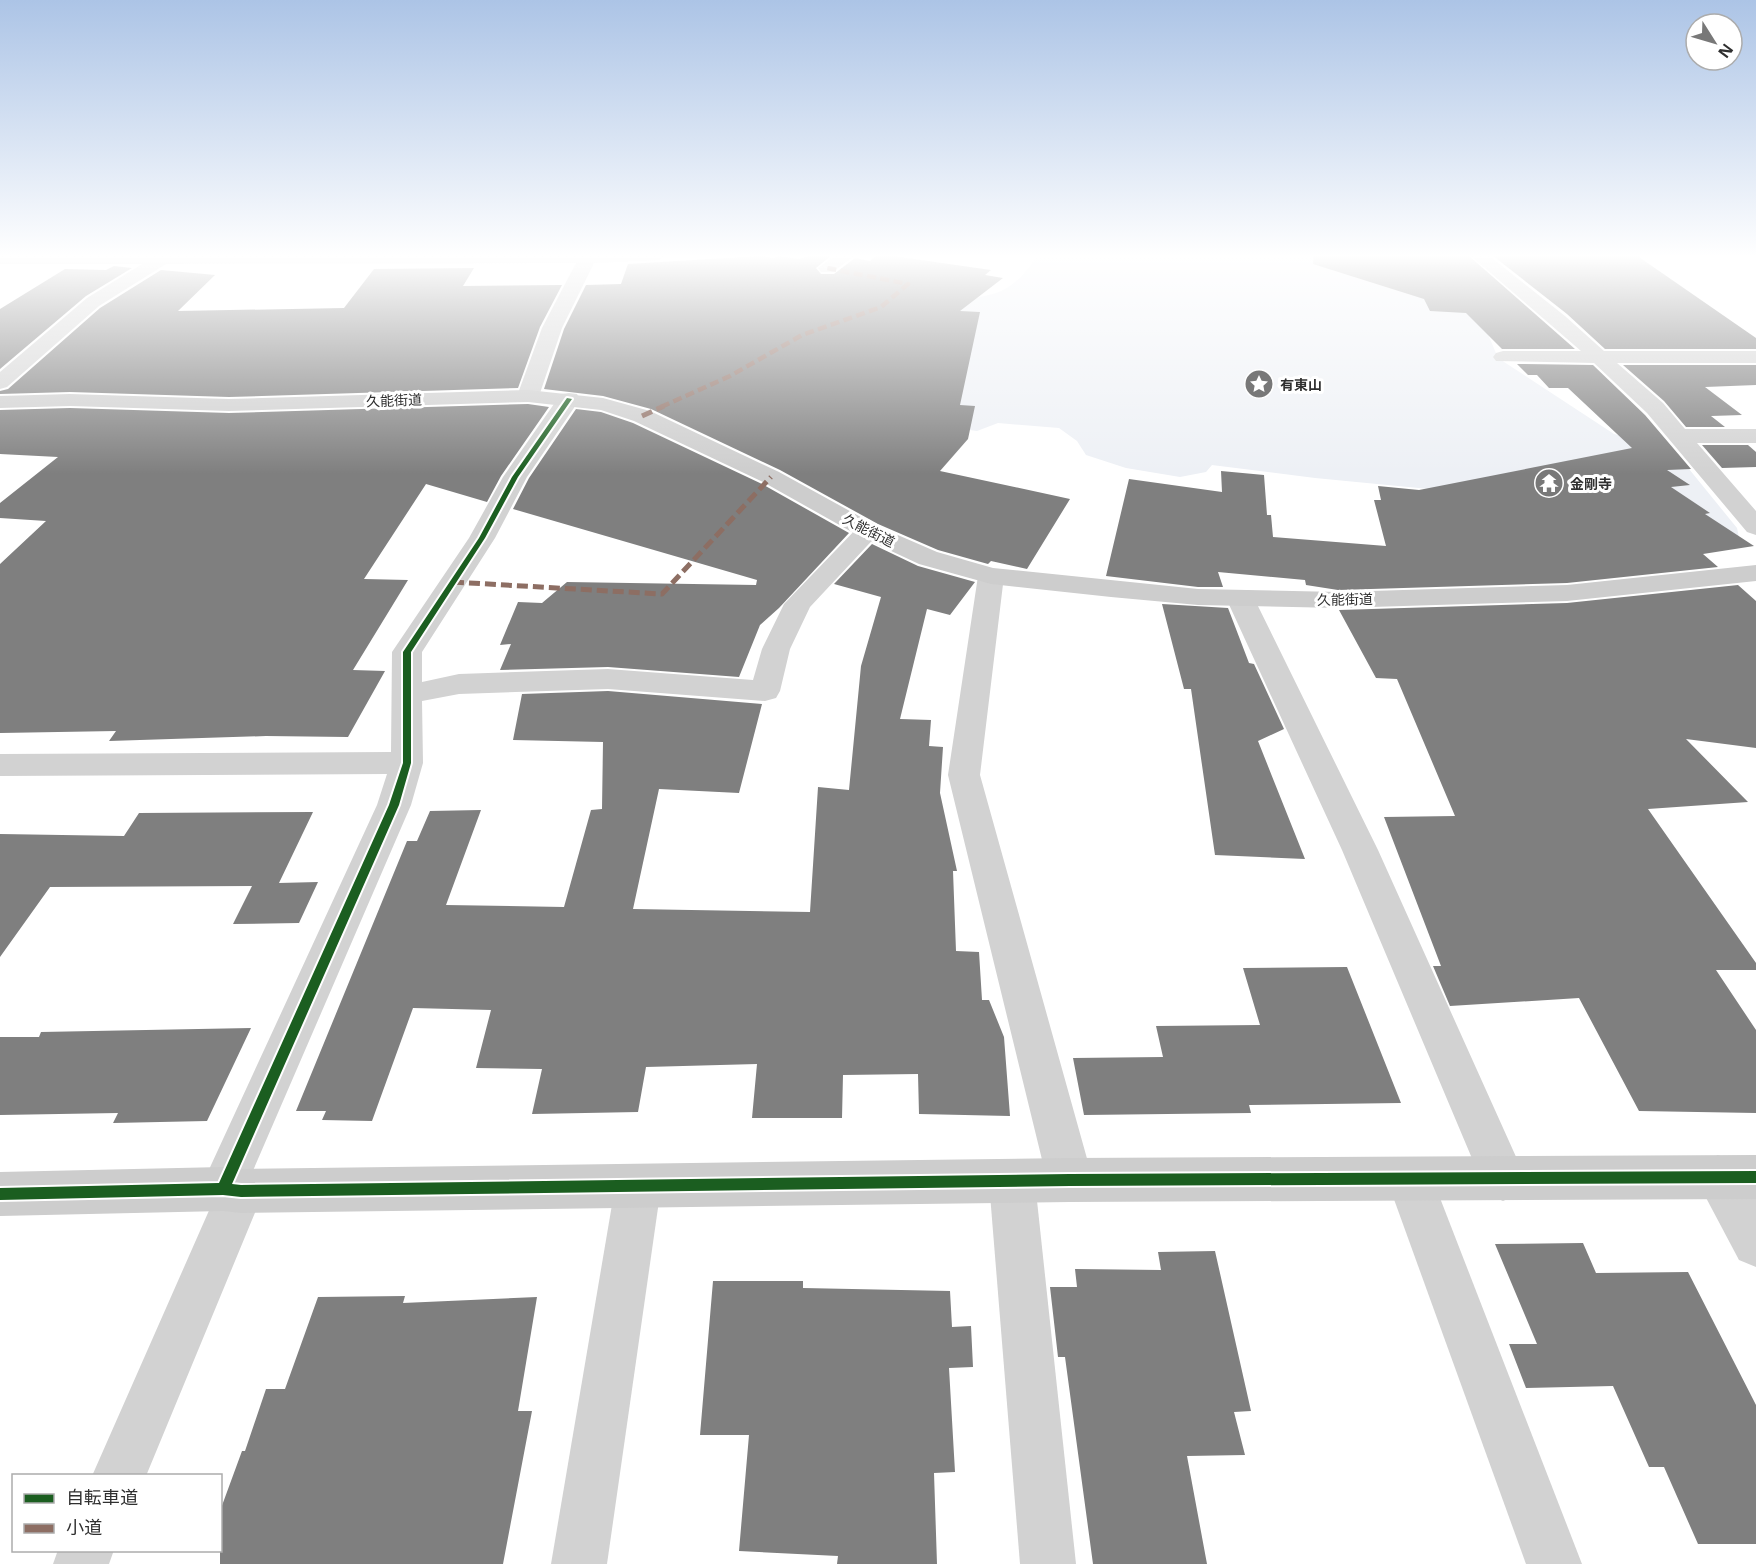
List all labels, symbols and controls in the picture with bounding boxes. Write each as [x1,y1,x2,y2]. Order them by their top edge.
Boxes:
north arrow [1684,12,1744,72]
text: N [1713,39,1739,63]
place icon: 有東山 [1243,368,1275,400]
place label: 有東山 [1280,375,1322,394]
street label: 久能街道 [366,390,422,410]
temple icon: 金剛寺 [1533,467,1565,499]
place label: 金剛寺 [1570,474,1612,493]
street label: 久能街道 [840,509,898,551]
street label: 久能街道 [1317,589,1373,609]
legend [12,1474,222,1552]
text: 自転車道 [66,1485,138,1509]
text: 小道 [66,1515,102,1539]

